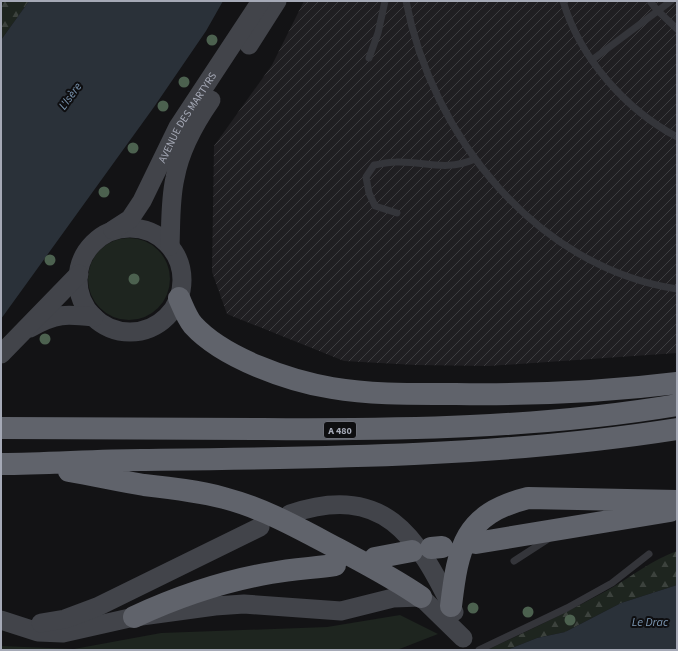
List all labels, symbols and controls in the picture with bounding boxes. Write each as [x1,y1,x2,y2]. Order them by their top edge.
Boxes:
street label: AVENUE DES MARTYRS [155,69,220,165]
water label: L'Isère [55,79,86,113]
road number: A 480 [324,422,356,438]
water label: Le Drac [632,614,669,631]

